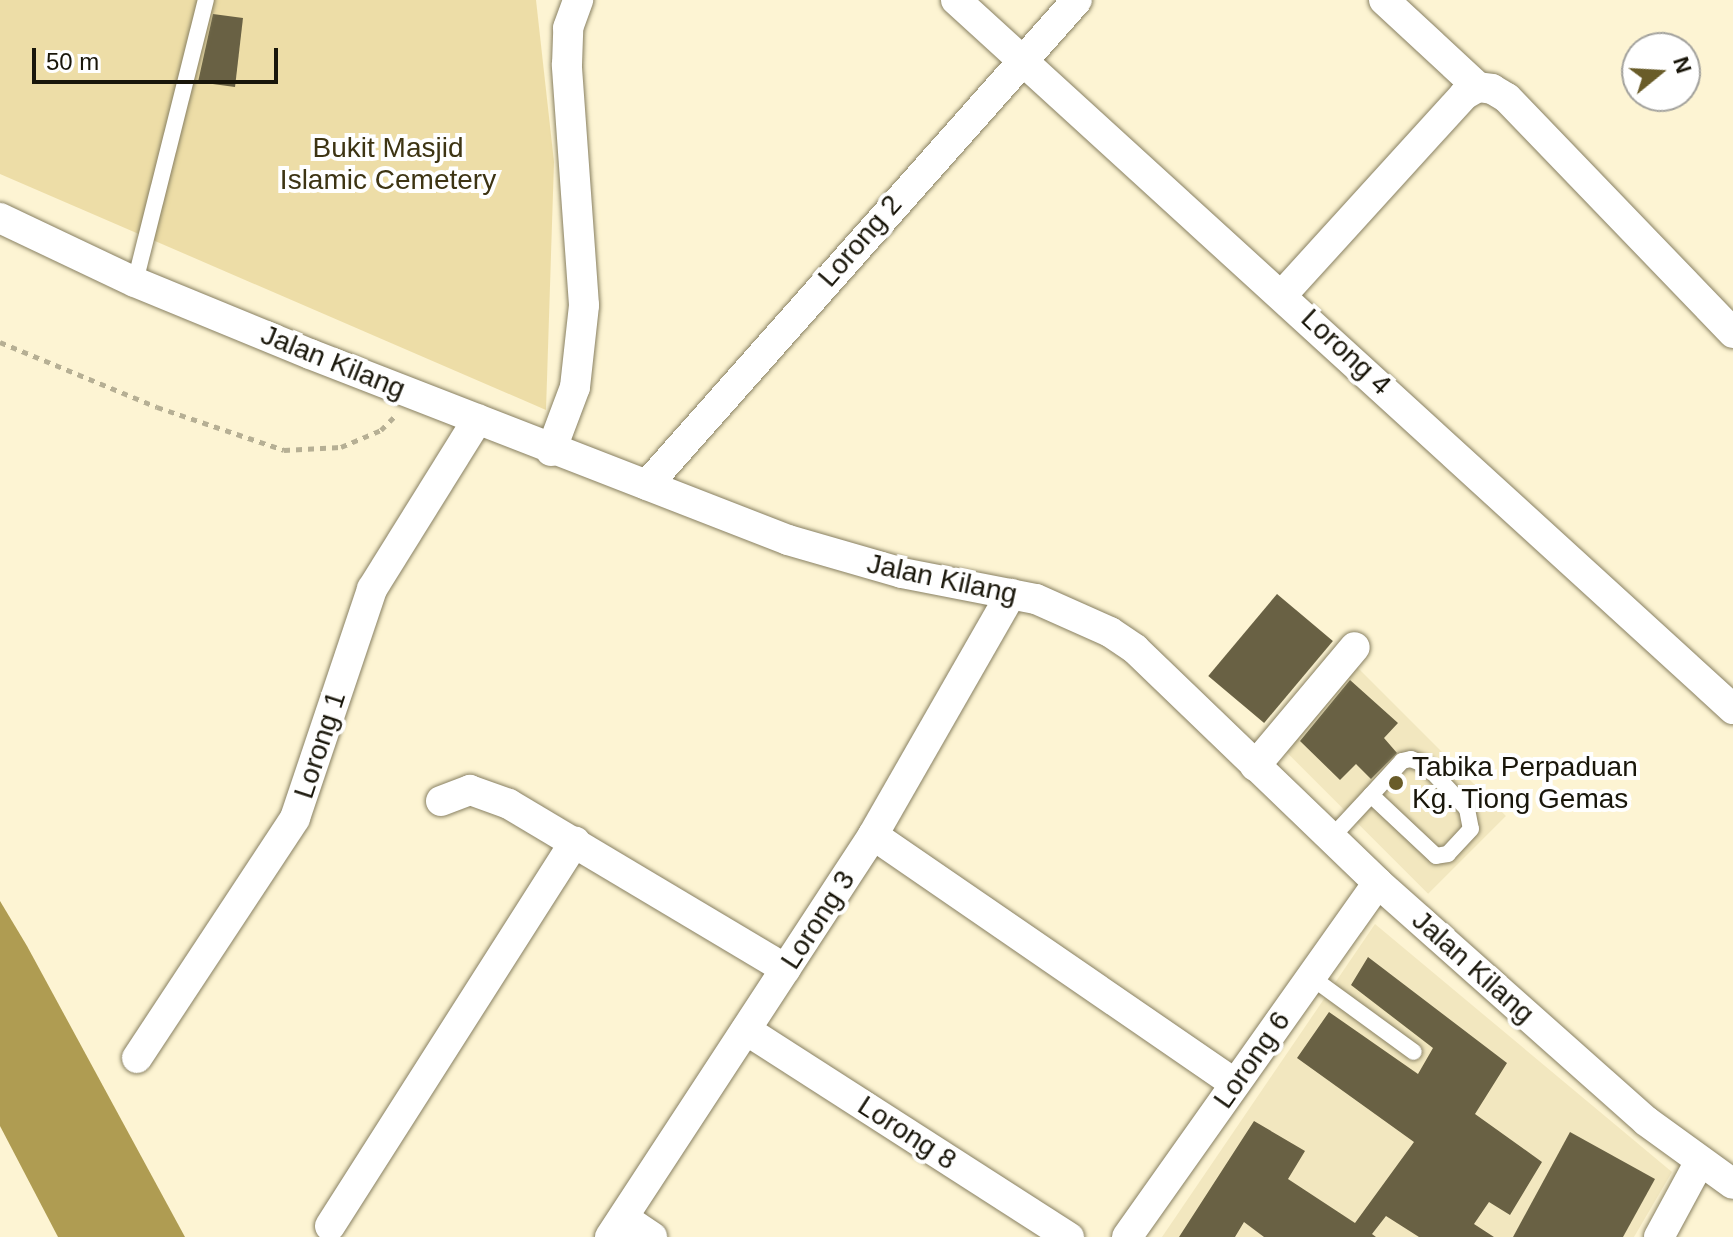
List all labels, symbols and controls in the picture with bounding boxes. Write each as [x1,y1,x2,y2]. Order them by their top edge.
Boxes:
scale bar [36,32,282,82]
north arrow [1621,32,1701,112]
text: 50 m [46,48,99,75]
text: N [1668,54,1697,76]
park label: Bukit Masjid Islamic Cemetery [280,131,496,197]
street label: Lorong 2 [811,188,909,294]
street label: Lorong 4 [1294,302,1398,402]
street label: Jalan Kilang [256,318,410,406]
street label: Jalan Kilang [864,547,1020,611]
street label: Lorong 1 [287,687,353,803]
place label: Tabika Perpaduan Kg. Tiong Gemas [1412,750,1638,816]
marker: Tabika Perpaduan Kg. Tiong Gemas [1387,774,1405,792]
street label: Lorong 3 [774,864,862,976]
street label: Jalan Kilang [1405,903,1541,1031]
street label: Lorong 6 [1207,1005,1297,1115]
street label: Lorong 8 [851,1089,963,1177]

